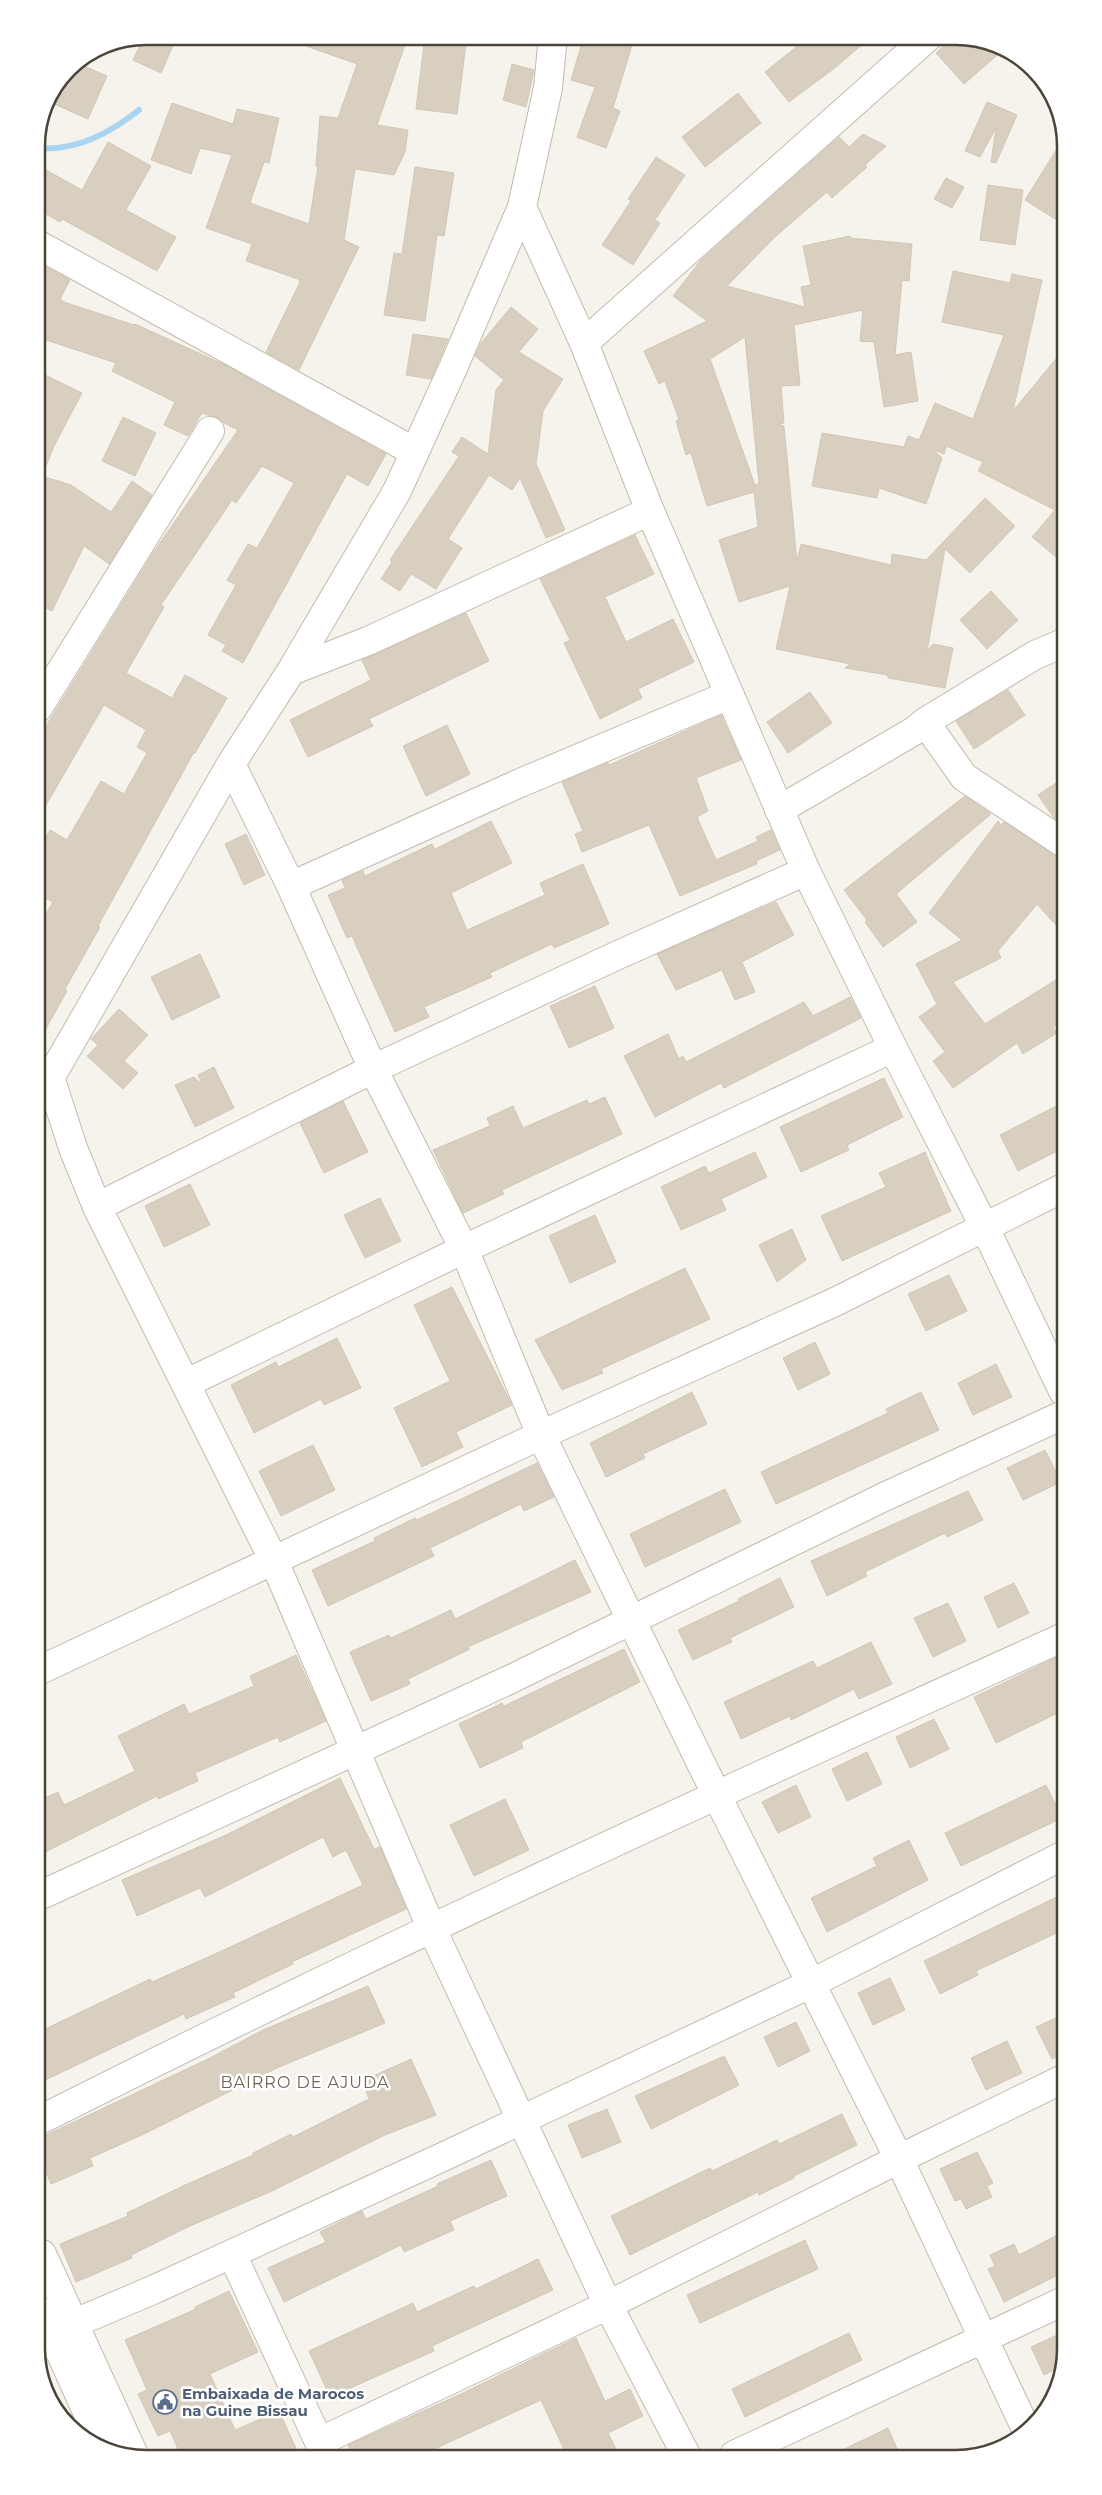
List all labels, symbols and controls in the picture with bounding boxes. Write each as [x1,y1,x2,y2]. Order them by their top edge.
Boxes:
district label: BAIRRO DE AJUDA [220,2073,390,2092]
place label: Embaixada de Marocos na Guine Bissau [182,2384,364,2420]
public building icon: Embaixada de Marocos na Guine Bissau [152,2389,178,2415]

